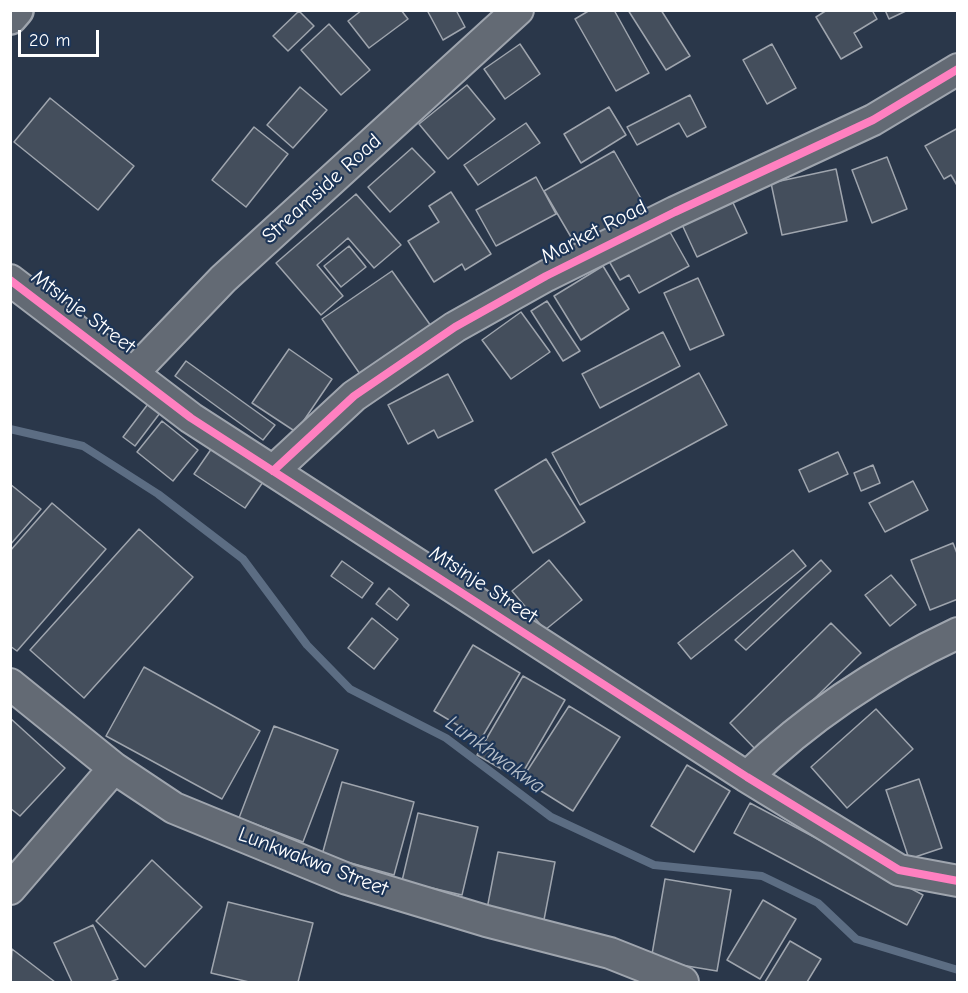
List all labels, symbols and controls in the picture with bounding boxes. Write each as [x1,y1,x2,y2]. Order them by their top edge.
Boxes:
scale bar [21,18,102,56]
text: 20 m [29,30,70,51]
street label: Streamside Road [257,129,387,249]
street label: Market Road [537,195,651,269]
street label: Mtsinje Street [26,265,140,359]
street label: Mtsinje Street [424,541,542,629]
water label: Lunkhwakwa [440,710,550,800]
street label: Lunkwakwa Street [234,822,392,902]

